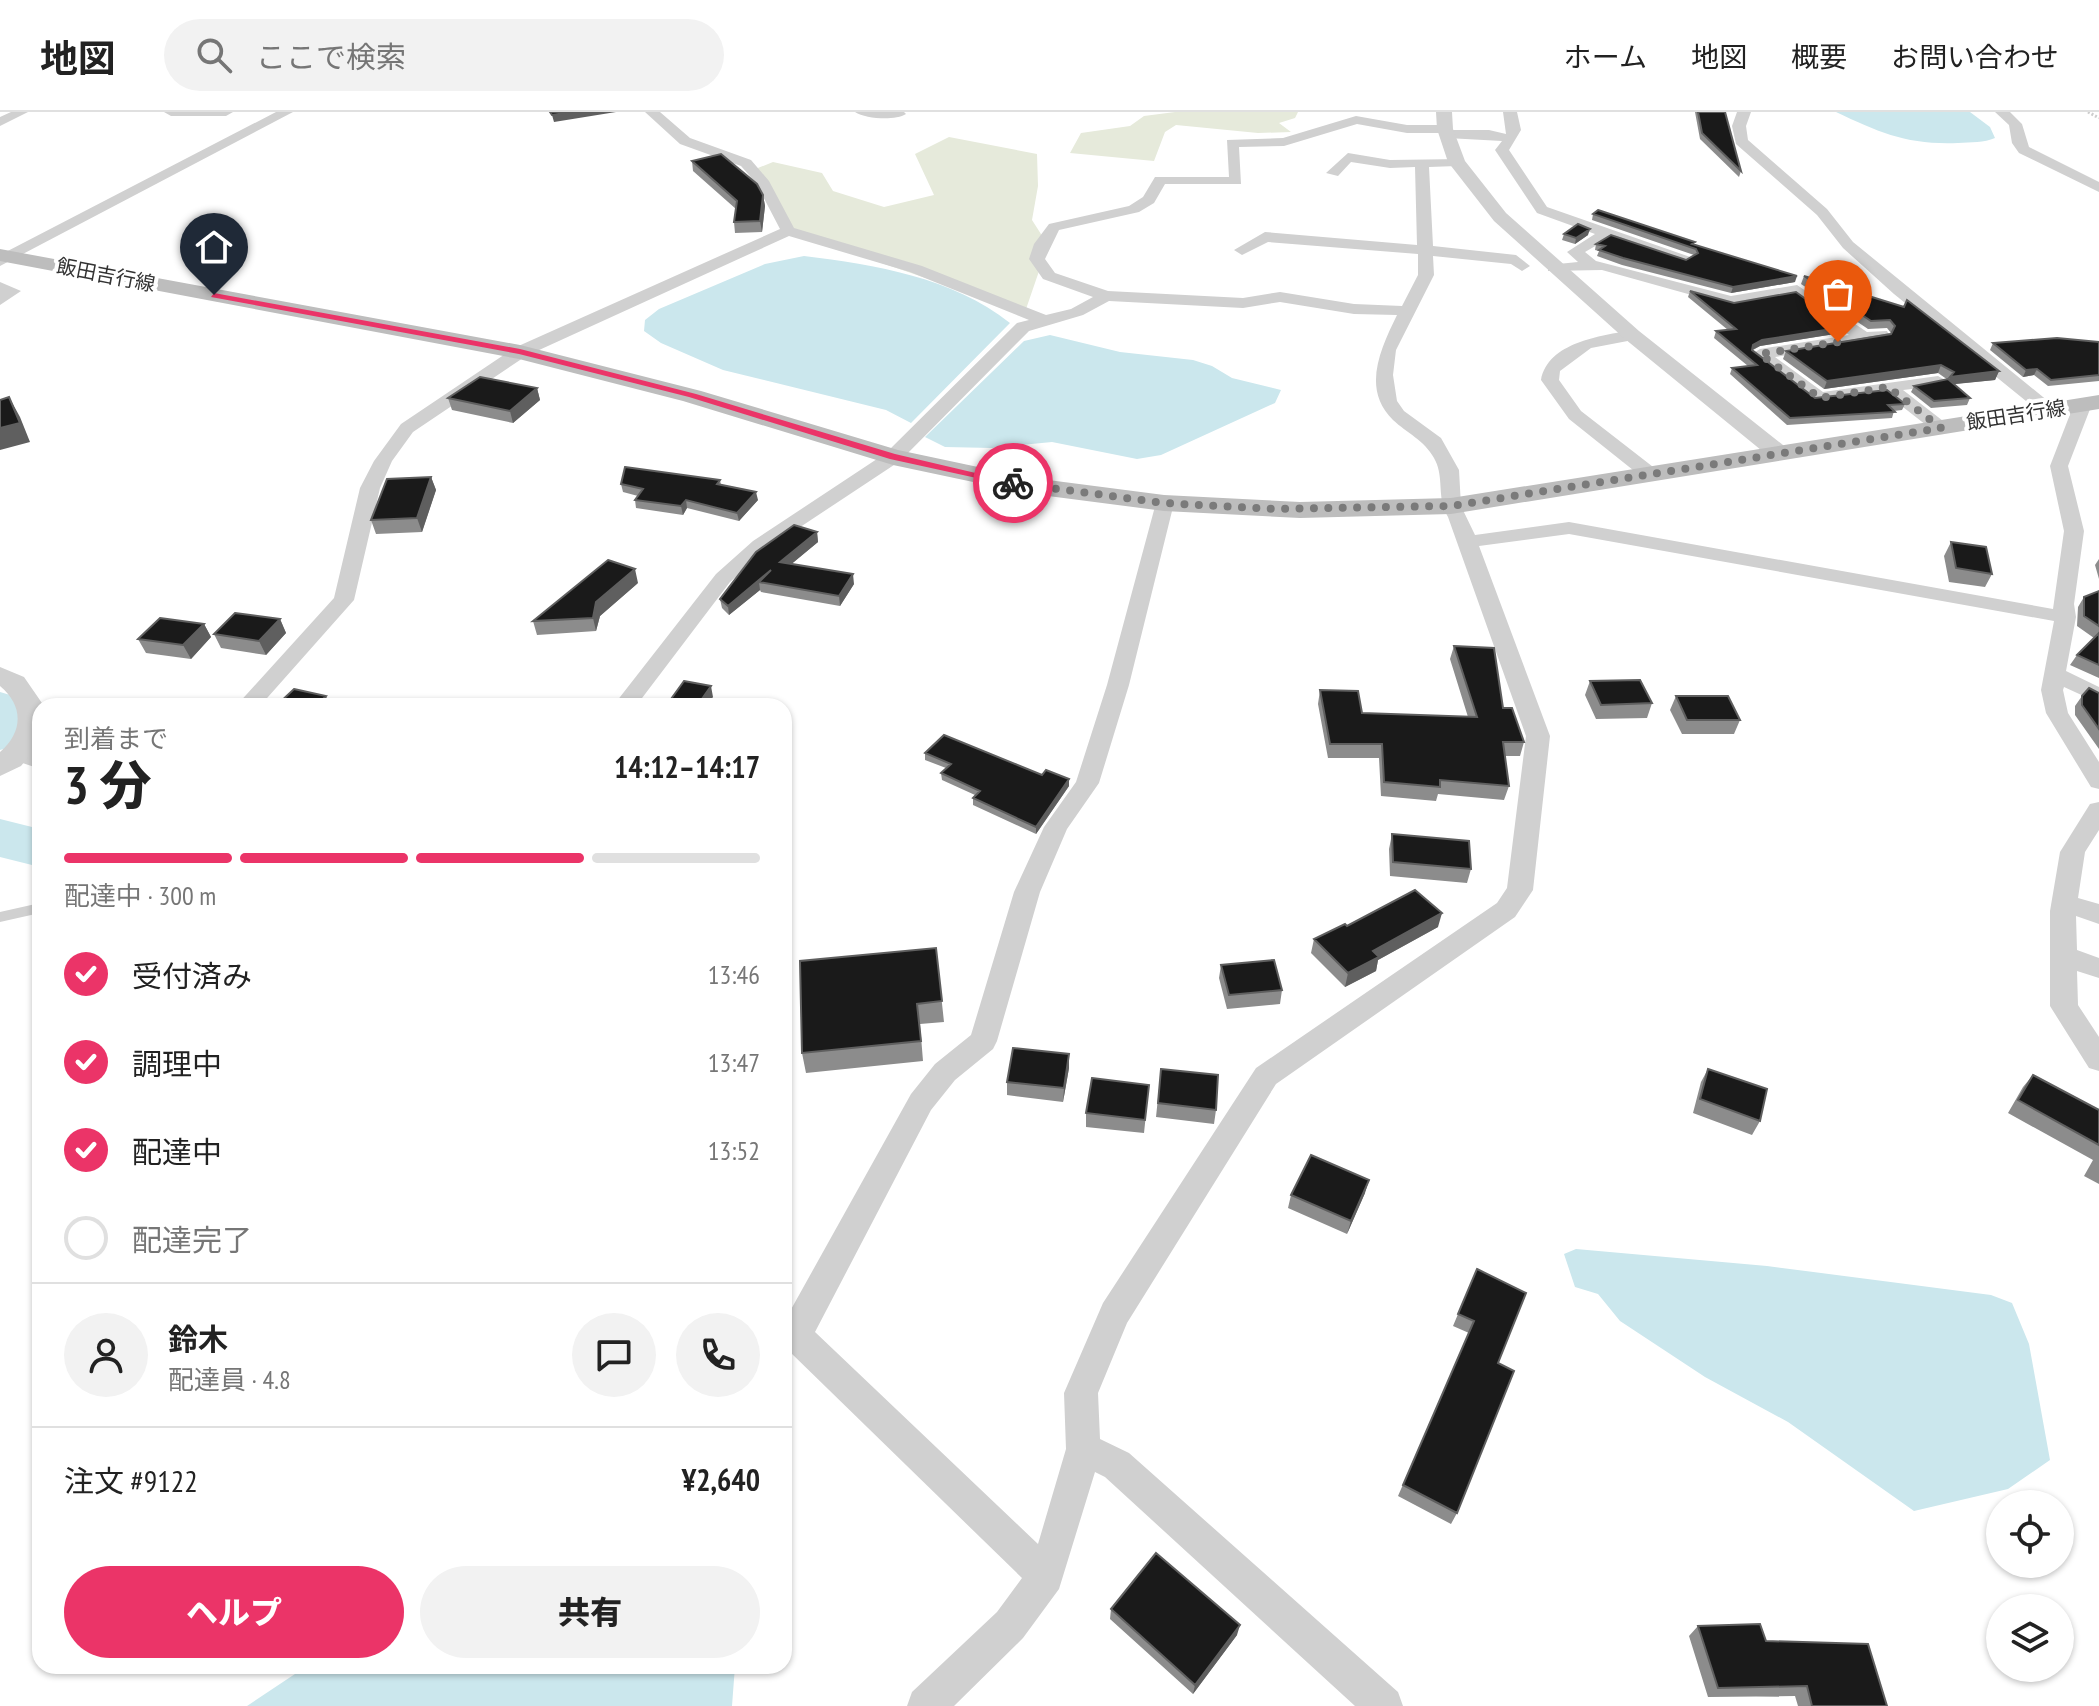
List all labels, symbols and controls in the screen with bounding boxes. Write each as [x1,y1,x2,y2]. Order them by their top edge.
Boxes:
search box [164,19,724,91]
text: 地図 [40,33,116,82]
icon: search [192,33,236,77]
text: ここで検索 [256,37,406,76]
text: ホーム [1564,38,1647,75]
text: 地図 [1691,38,1747,75]
text: 概要 [1791,38,1847,75]
text: お問い合わせ [1891,38,2059,75]
pin [180,213,248,295]
icon: home [192,225,236,269]
street label: 飯田吉行線 [54,253,158,297]
pin [1804,260,1872,342]
icon: bag [1816,272,1860,316]
street label: 飯田吉行線 [1965,394,2067,436]
courier [973,443,1053,523]
icon: bike [991,461,1035,505]
text: 到着まで [64,722,168,755]
text: 14:12–14:17 [614,747,760,786]
text: 3 分 [64,751,152,818]
text: 配達中 · 300 m [64,879,216,912]
icon: check [64,952,108,996]
text: 受付済み [132,956,252,995]
text: 13:46 [708,958,760,991]
icon: check [64,1040,108,1084]
text: 調理中 [132,1044,222,1083]
text: 13:47 [708,1046,760,1079]
icon: check [64,1128,108,1172]
text: 配達中 [132,1132,222,1171]
text: 13:52 [708,1134,760,1167]
text: 配達完了 [132,1220,252,1259]
button: person [64,1313,148,1397]
button: chat [572,1313,656,1397]
button: phone [676,1313,760,1397]
text: 鈴木 [168,1319,228,1358]
text: 配達員 · 4.8 [168,1363,291,1396]
text: ¥2,640 [682,1460,760,1499]
text: 注文 #9122 [64,1461,198,1500]
map controls [1986,1490,2074,1682]
button: locate [1986,1490,2074,1578]
button: ヘルプ [64,1566,404,1658]
button: 共有 [420,1566,760,1658]
button: layers [1986,1594,2074,1682]

